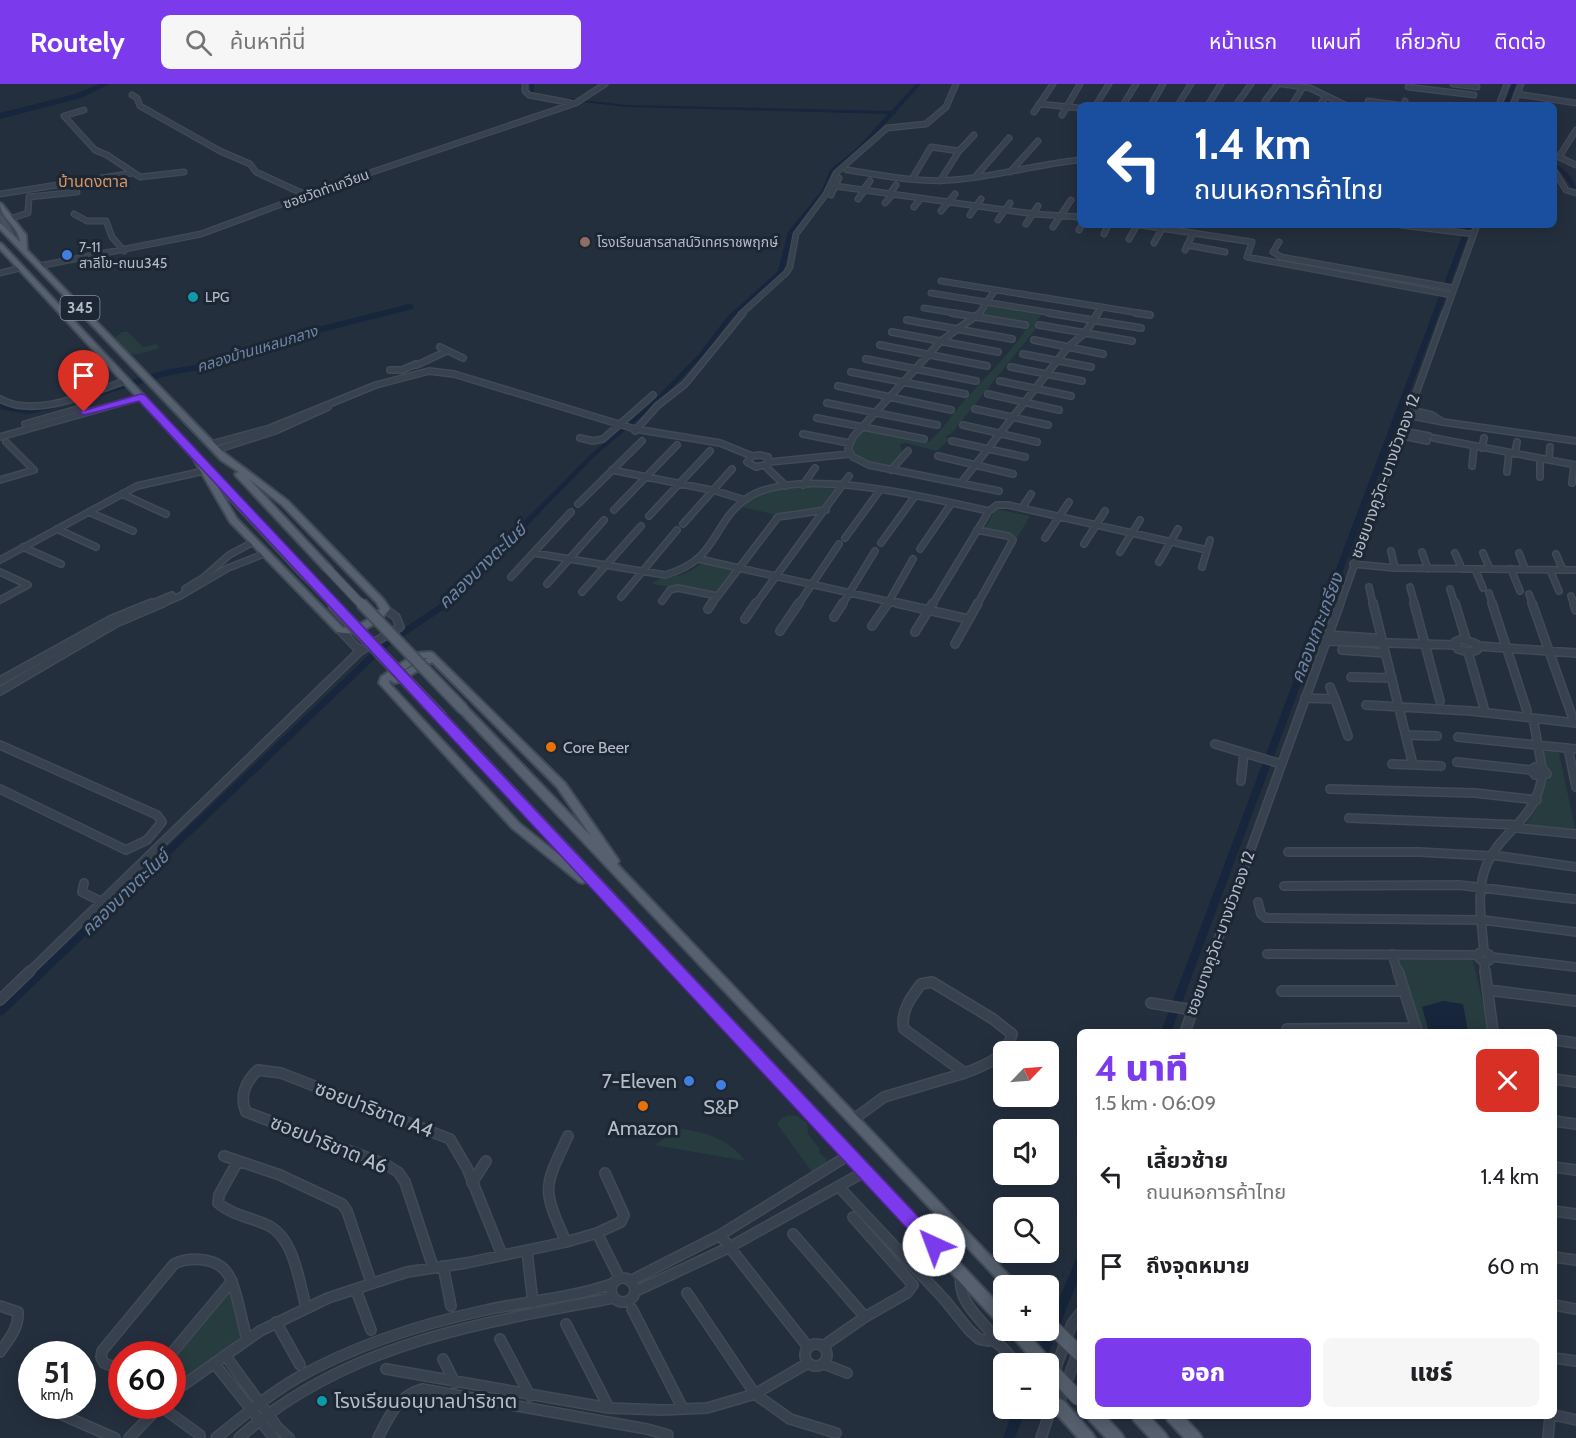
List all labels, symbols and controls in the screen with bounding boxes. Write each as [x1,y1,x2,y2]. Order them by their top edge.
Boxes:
search box [161,15,581,69]
text: Routely [30,25,125,59]
icon: search [182,26,215,59]
text: ค้นหาที่นี่ [230,28,305,55]
text: หน้าแรก [1209,29,1277,54]
text: แผนที่ [1310,29,1361,54]
text: เกี่ยวกับ [1394,29,1461,54]
text: ติดต่อ [1494,29,1546,54]
text: 1.4 km [1194,118,1311,170]
icon: left [1095,126,1173,204]
street label: ซอยวัดท่าเกวียน [281,165,371,213]
district label: บ้านดงตาล [58,172,128,191]
text: ถนนหอการค้าไทย [1194,173,1383,206]
place label: โรงเรียนสารสาสน์วิเทศราชพฤกษ์ [597,233,778,251]
marker: โรงเรียนสารสาสน์วิเทศราชพฤกษ์ [578,235,592,249]
place label: 7-11 สาลีโข-ถนน345 [79,238,167,272]
marker: 7-11 สาลีโข-ถนน345 [60,248,74,262]
place label: LPG [205,288,229,306]
marker: LPG [186,290,200,304]
road number: 345 [60,296,100,320]
water label: คลองบ้านแหลมกลาง [194,322,321,376]
pin [58,350,109,412]
icon: arrive [67,359,100,392]
street label: ซอยบางคูวัด-บางบัวทอง 12 [1346,391,1424,561]
water label: คลองบางตะไนย์ [433,516,533,613]
water label: คลองเกาะเกรียง [1286,569,1349,686]
place label: Core Beer [563,738,630,757]
marker: Core Beer [544,740,558,754]
water label: คลองบางตะไนย์ [76,843,176,940]
street label: ซอยบางคูวัด-บางบัวทอง 12 [1181,848,1259,1018]
north arrow [993,1041,1059,1107]
map controls [993,1041,1059,1419]
text: 4 นาที [1095,1046,1189,1090]
button: close [1476,1049,1539,1112]
place label: 7-Eleven [602,1069,677,1093]
marker: 7-Eleven [682,1074,696,1088]
street label: ซอยปาริชาต A4 [311,1075,437,1143]
marker: S&P [714,1078,728,1092]
text: 1.5 km · 06:09 [1095,1091,1216,1115]
place label: S&P [703,1095,739,1119]
marker: Amazon [636,1099,650,1113]
street label: ซอยปาริชาต A6 [267,1110,391,1178]
place label: Amazon [608,1116,678,1140]
button: sound [993,1119,1059,1185]
text: เลี้ยวซ้าย [1146,1147,1228,1174]
icon: left [1095,1160,1128,1193]
text: 1.4 km [1480,1163,1539,1190]
text: ถนนหอการค้าไทย [1146,1180,1286,1204]
button: search [993,1197,1059,1263]
position arrow [902,1213,966,1277]
icon: arrive [1095,1250,1128,1283]
text: ถึงจุดหมาย [1146,1252,1250,1279]
text: 60 m [1487,1253,1539,1280]
button: + [993,1275,1059,1341]
button: ออก [1095,1338,1311,1407]
button: แชร์ [1323,1338,1539,1407]
speed limit sign: 60 [108,1341,186,1419]
button: − [993,1353,1059,1419]
text: 51 [43,1354,71,1391]
text: km/h [41,1386,73,1404]
place label: โรงเรียนอนุบาลปาริชาต [334,1389,517,1413]
marker: โรงเรียนอนุบาลปาริชาต [315,1394,329,1408]

